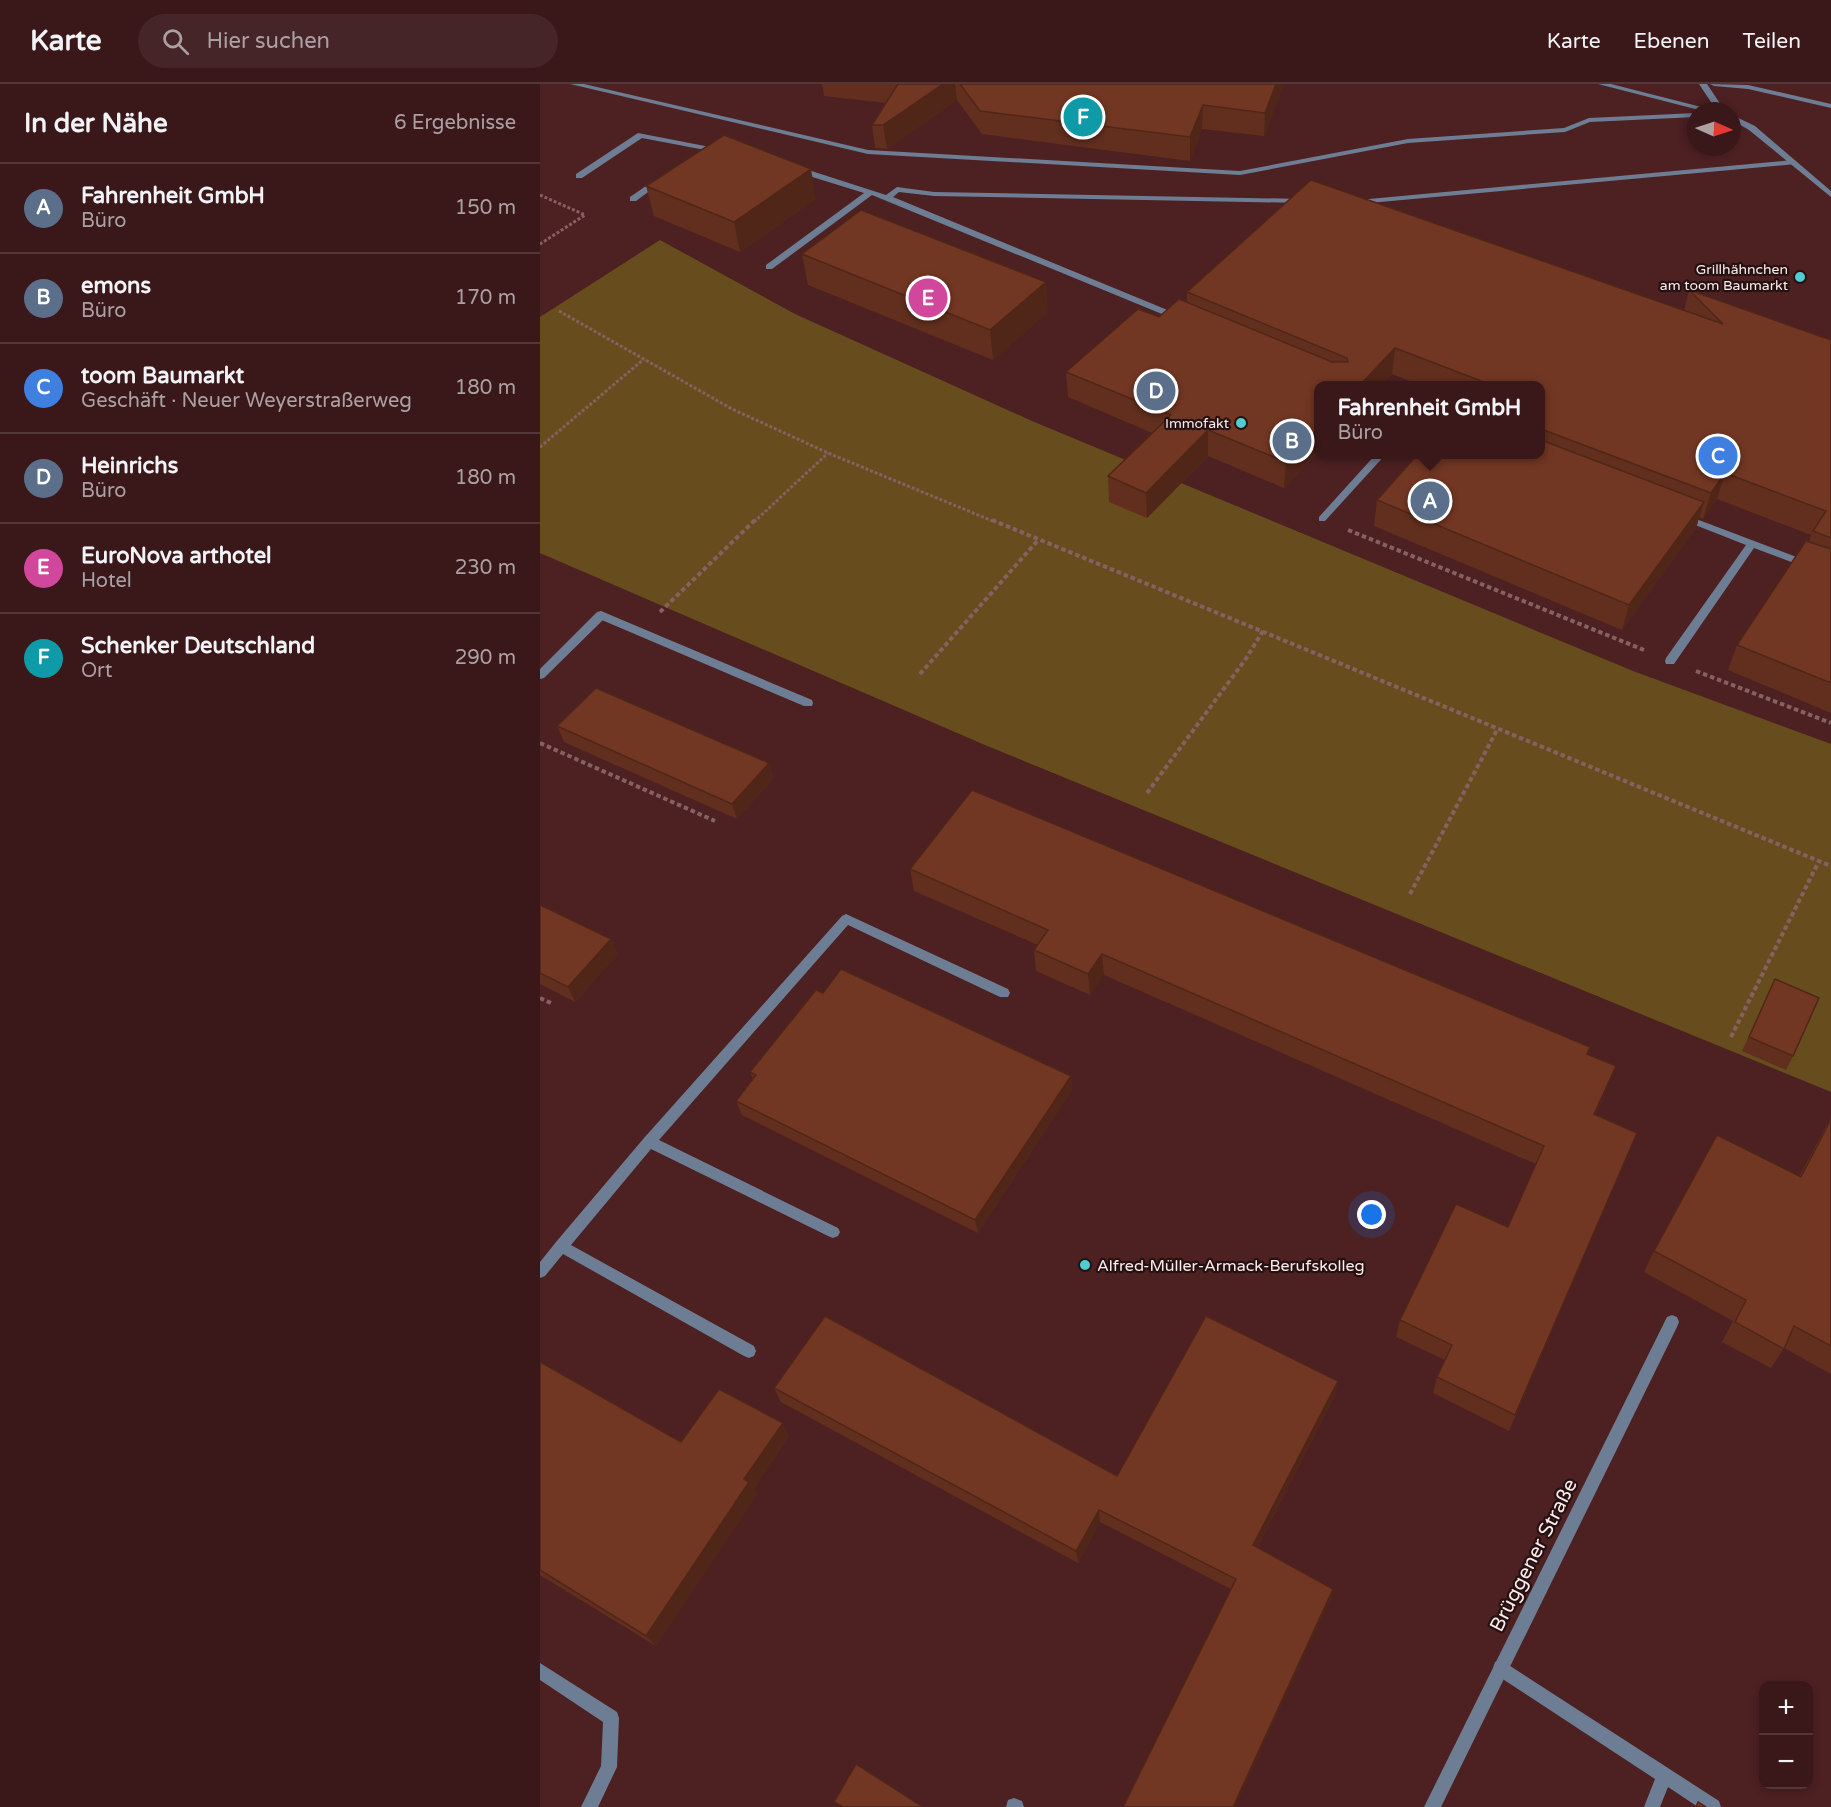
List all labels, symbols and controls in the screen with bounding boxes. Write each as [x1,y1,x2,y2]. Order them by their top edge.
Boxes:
search box [138,14,558,68]
text: Karte [30,24,102,58]
icon: search [159,25,192,58]
text: Hier suchen [207,28,330,54]
text: Karte [1547,29,1601,54]
text: Ebenen [1634,29,1710,54]
text: Teilen [1743,29,1801,54]
pin: F [1064,94,1102,140]
north arrow [1687,102,1741,156]
text: In der Nähe [24,108,168,139]
text: 6 Ergebnisse [394,111,516,135]
text: Fahrenheit GmbH [81,183,265,209]
text: A [36,196,51,220]
text: 150 m [455,196,516,220]
text: Büro [81,209,126,233]
place label: Grillhähnchen am toom Baumarkt [1660,261,1789,294]
marker: Grillhähnchen am toom Baumarkt [1793,270,1807,284]
text: emons [81,273,151,299]
pin: E [908,276,948,320]
text: B [37,286,50,310]
text: 170 m [455,286,516,310]
text: Büro [81,299,126,323]
text: toom Baumarkt [81,363,244,389]
pin: D [1136,368,1176,414]
text: C [37,376,50,400]
text: 180 m [455,376,516,400]
popup [1314,381,1545,459]
text: Geschäft · Neuer Weyerstraßerweg [81,389,412,413]
text: Fahrenheit GmbH [1338,395,1521,421]
place label: Immofakt [1165,415,1230,432]
marker: Immofakt [1234,416,1248,430]
pin: B [1272,418,1311,464]
text: Büro [1338,421,1383,445]
pin: C [1698,434,1738,478]
text: Heinrichs [81,453,178,479]
text: D [36,466,51,490]
text: 180 m [455,466,516,490]
pin: A [1410,478,1450,524]
text: Büro [81,479,126,503]
text: EuroNova arthotel [81,543,272,569]
text: E [37,556,50,580]
text: 230 m [455,556,516,580]
text: Hotel [81,569,132,593]
text: Schenker Deutschland [81,633,315,659]
text: F [37,646,50,670]
text: 290 m [455,646,516,670]
text: Ort [81,659,112,683]
your location [1357,1200,1386,1229]
place label: Alfred-Müller-Armack-Berufskolleg [1097,1256,1365,1276]
marker: Alfred-Müller-Armack-Berufskolleg [1078,1258,1092,1272]
street label: Brüggener Straße [1485,1475,1583,1636]
map controls [1759,1681,1813,1789]
button: + [1759,1681,1813,1735]
button: − [1759,1735,1813,1789]

